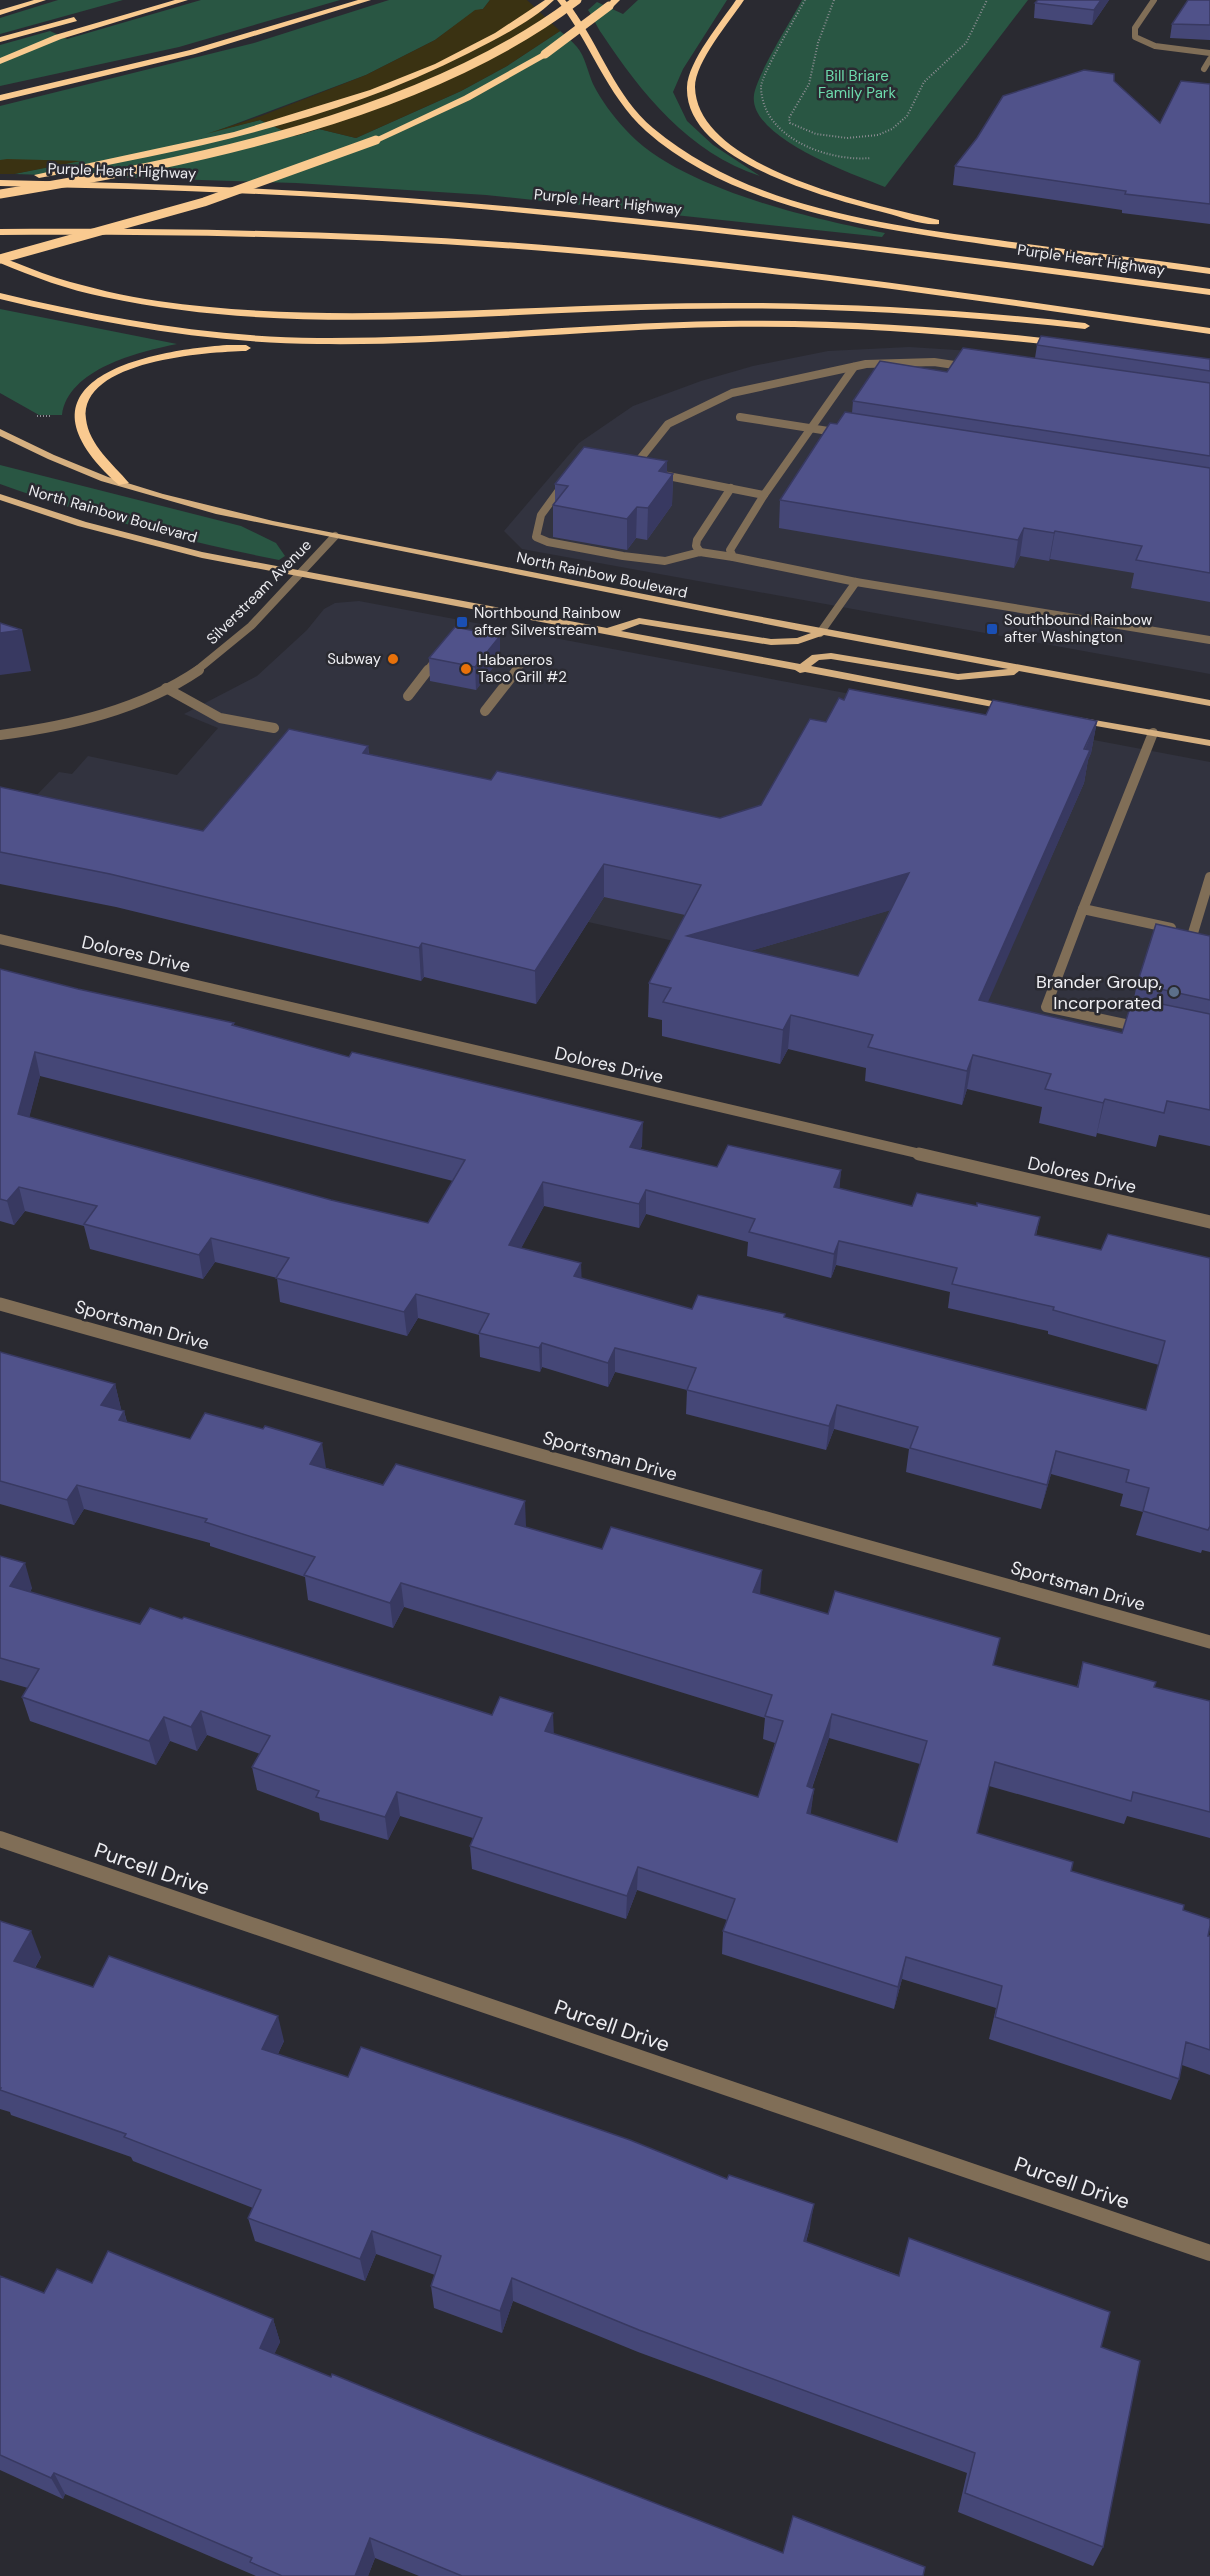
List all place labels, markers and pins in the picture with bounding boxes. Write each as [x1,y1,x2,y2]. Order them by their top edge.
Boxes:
place label: Northbound Rainbow after Silverstream [474,603,621,640]
place label: Southbound Rainbow after Washington [1004,610,1153,647]
marker: Northbound Rainbow after Silverstream [455,615,469,629]
marker: Southbound Rainbow after Washington [985,622,999,636]
place label: Subway [327,649,382,669]
place label: Habaneros Taco Grill #2 [478,650,567,687]
marker: Subway [386,652,400,666]
marker: Habaneros Taco Grill #2 [459,662,473,676]
place label: Brander Group, Incorporated [1036,970,1162,1015]
marker: Brander Group, Incorporated [1167,985,1181,999]

